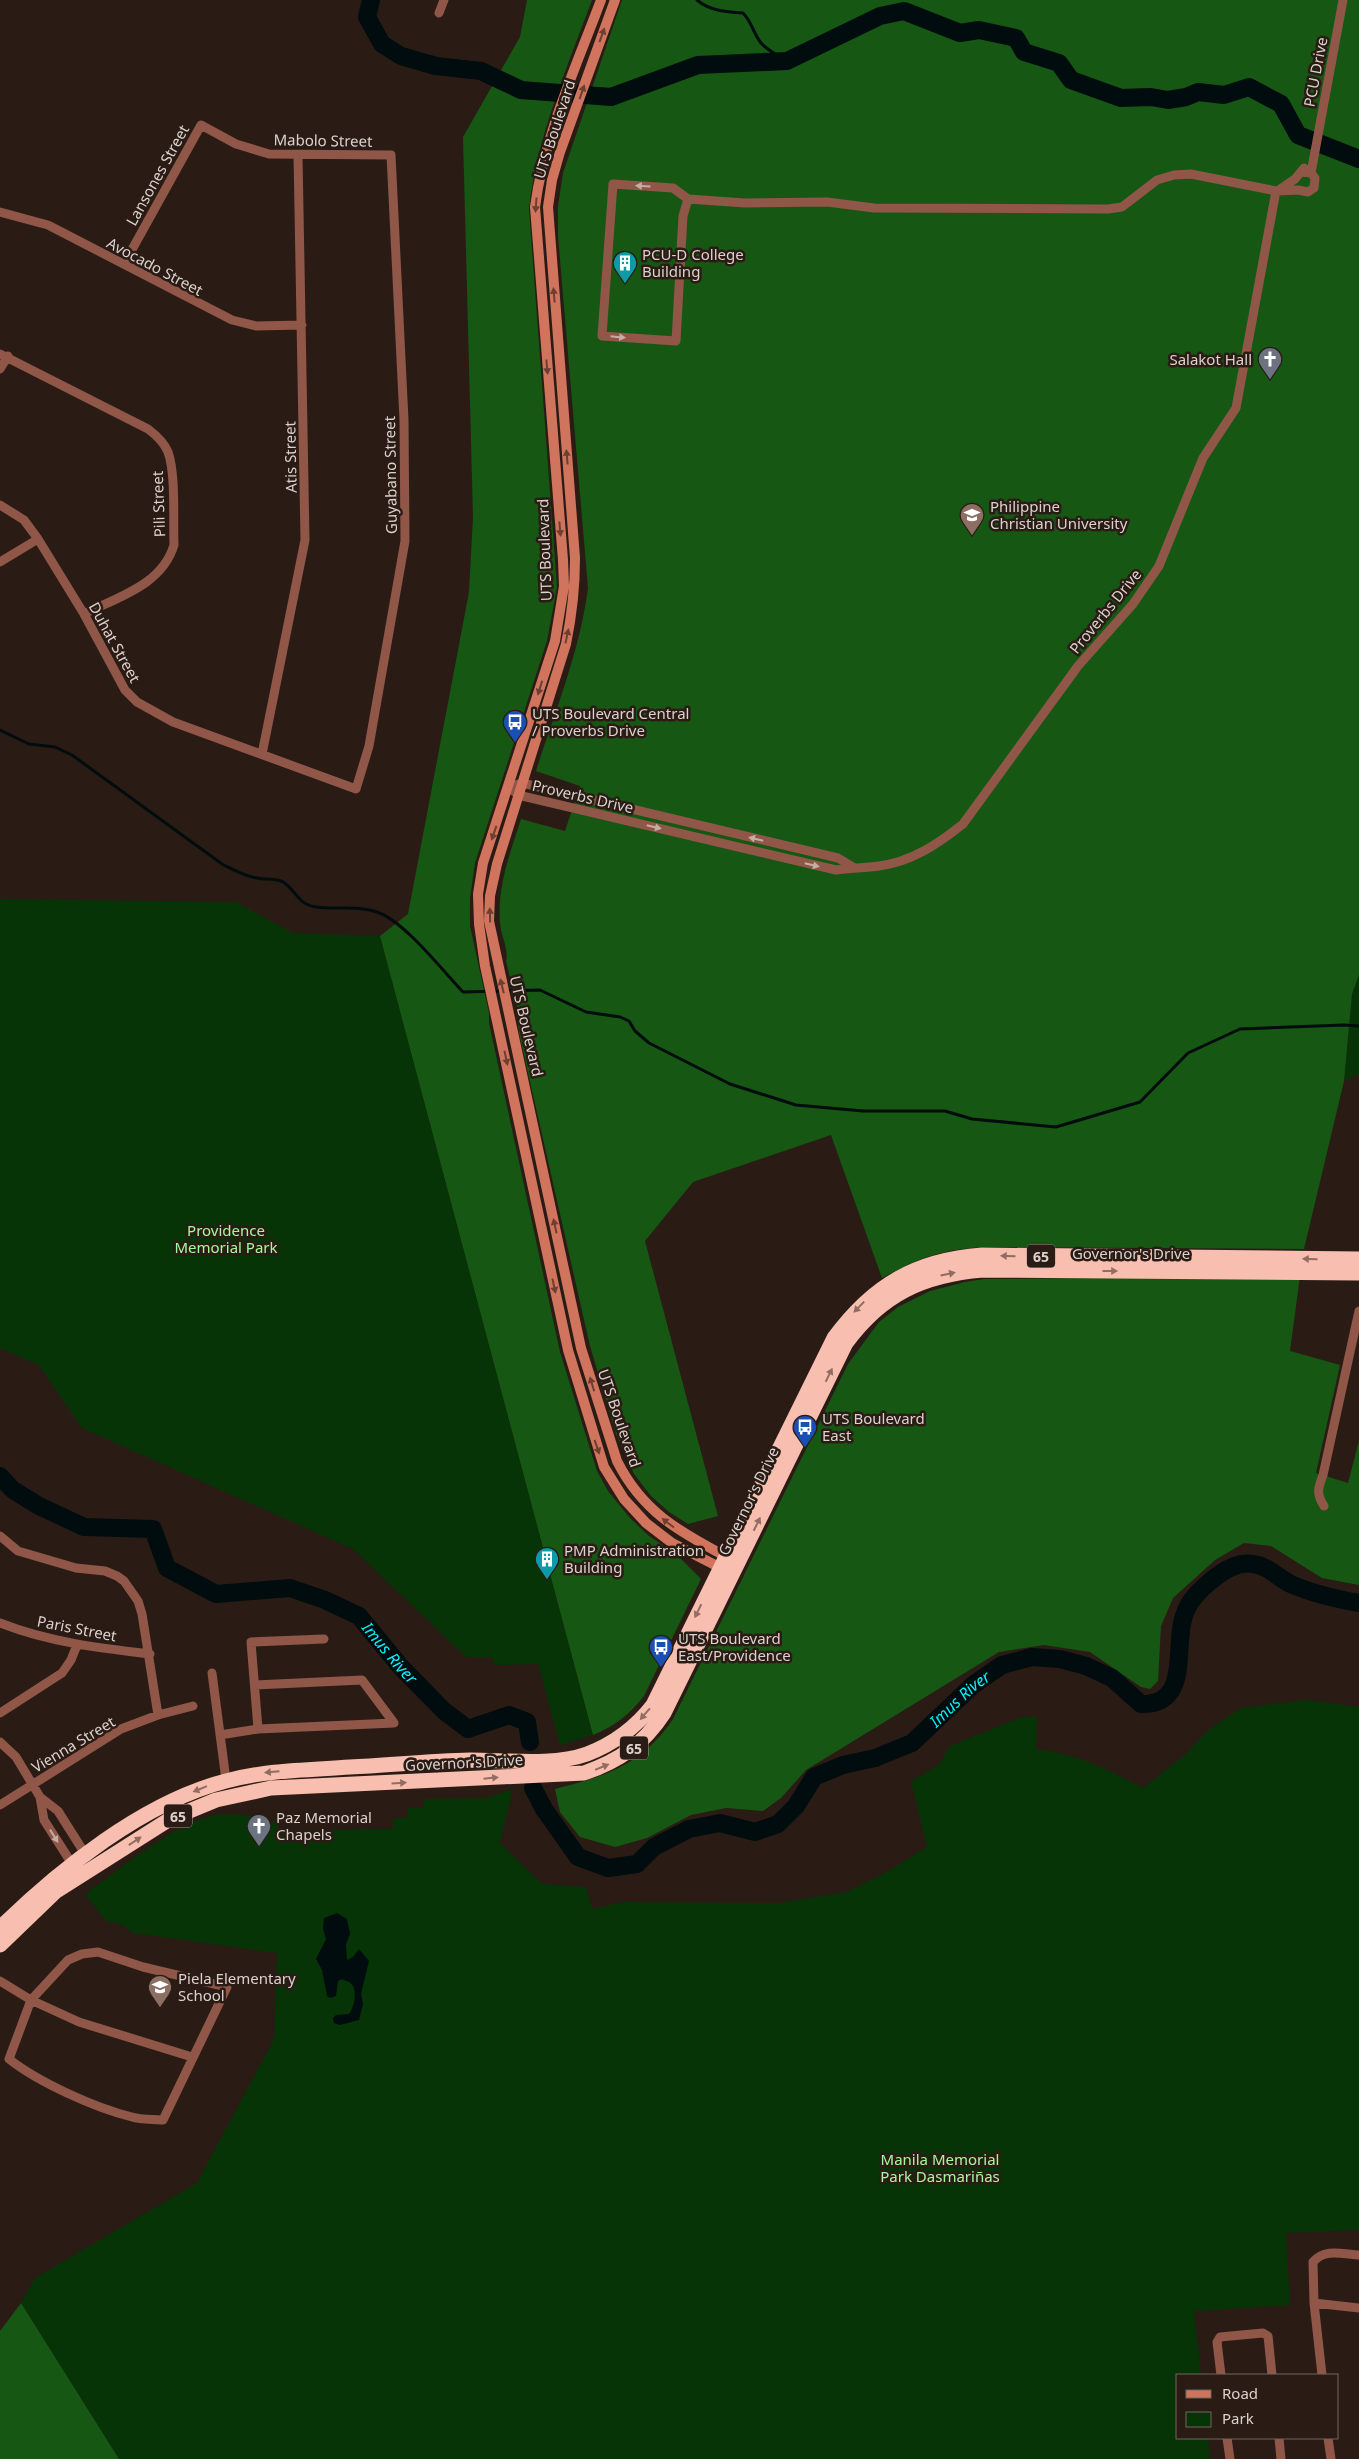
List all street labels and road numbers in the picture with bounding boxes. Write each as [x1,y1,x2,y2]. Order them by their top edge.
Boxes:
street label: PCU Drive [1298,35,1332,109]
street label: UTS Boulevard [529,77,579,181]
street label: Lansones Street [121,120,193,229]
street label: Mabolo Street [273,129,373,151]
street label: Avocado Street [104,232,207,300]
street label: Guyabano Street [379,415,401,534]
street label: Atis Street [279,420,301,493]
street label: Pili Street [147,470,169,538]
street label: UTS Boulevard [532,498,556,602]
street label: Proverbs Drive [1065,565,1145,657]
street label: Duhat Street [85,598,146,686]
street label: Proverbs Drive [530,775,636,817]
street label: UTS Boulevard [506,974,548,1078]
street label: Governor's Drive [1072,1243,1190,1263]
road number: 65 [1027,1244,1055,1268]
street label: UTS Boulevard [594,1366,646,1470]
street label: Governor's Drive [713,1443,783,1559]
street label: Paris Street [36,1611,119,1646]
street label: Vienna Street [28,1711,119,1777]
road number: 65 [620,1736,648,1760]
street label: Governor's Drive [404,1749,524,1775]
road number: 65 [164,1804,192,1828]

